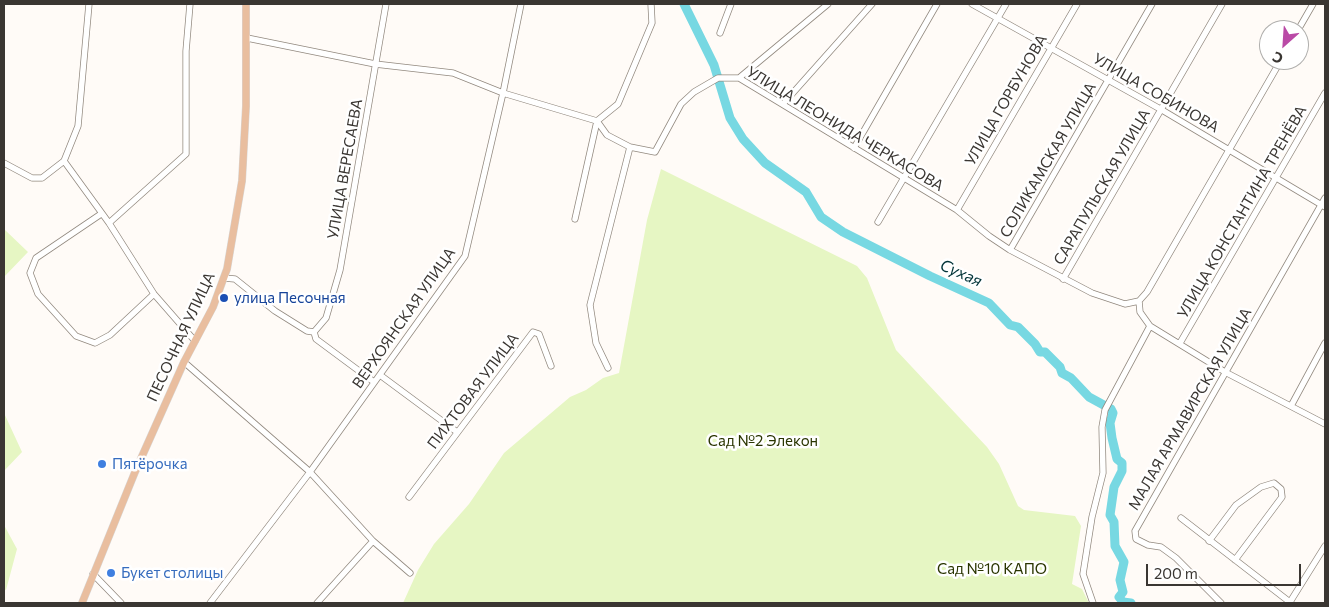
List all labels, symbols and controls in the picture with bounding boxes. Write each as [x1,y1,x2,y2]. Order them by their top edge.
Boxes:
north arrow [1259,20,1309,70]
street label: УЛИЦА ГОРБУНОВА [961,31,1051,169]
text: С [1270,48,1286,68]
street label: УЛИЦА СОБИНОВА [1090,50,1222,136]
street label: УЛИЦА ЛЕОНИДА ЧЕРКАСОВА [743,63,947,195]
street label: СОЛИКАМСКАЯ УЛИЦА [996,79,1100,241]
street label: УЛИЦА ВЕРЕСАЕВА [324,97,366,241]
street label: УЛИЦА КОНСТАНТИНА ТРЕНЁВА [1174,102,1310,322]
street label: САРАПУЛЬСКАЯ УЛИЦА [1050,106,1154,268]
street label: ВЕРХОЯНСКАЯ УЛИЦА [349,244,459,392]
water label: Сухая [937,255,985,291]
street label: ПЕСОЧНАЯ УЛИЦА [143,270,219,404]
place label: улица Песочная [234,289,346,307]
marker: улица Песочная [218,292,230,304]
street label: МАЛАЯ АРМАВИРСКАЯ УЛИЦА [1125,305,1255,513]
street label: ПИХТОВАЯ УЛИЦА [424,330,522,452]
park label: Сад №2 Элекон [708,432,818,450]
place label: Пятёрочка [112,455,187,473]
marker: Пятёрочка [96,458,108,470]
scale bar [1149,554,1304,586]
park label: Сад №10 КАПО [937,560,1047,578]
place label: Букет столицы [121,564,223,582]
text: 200 m [1154,564,1198,582]
marker: Букет столицы [105,567,117,579]

